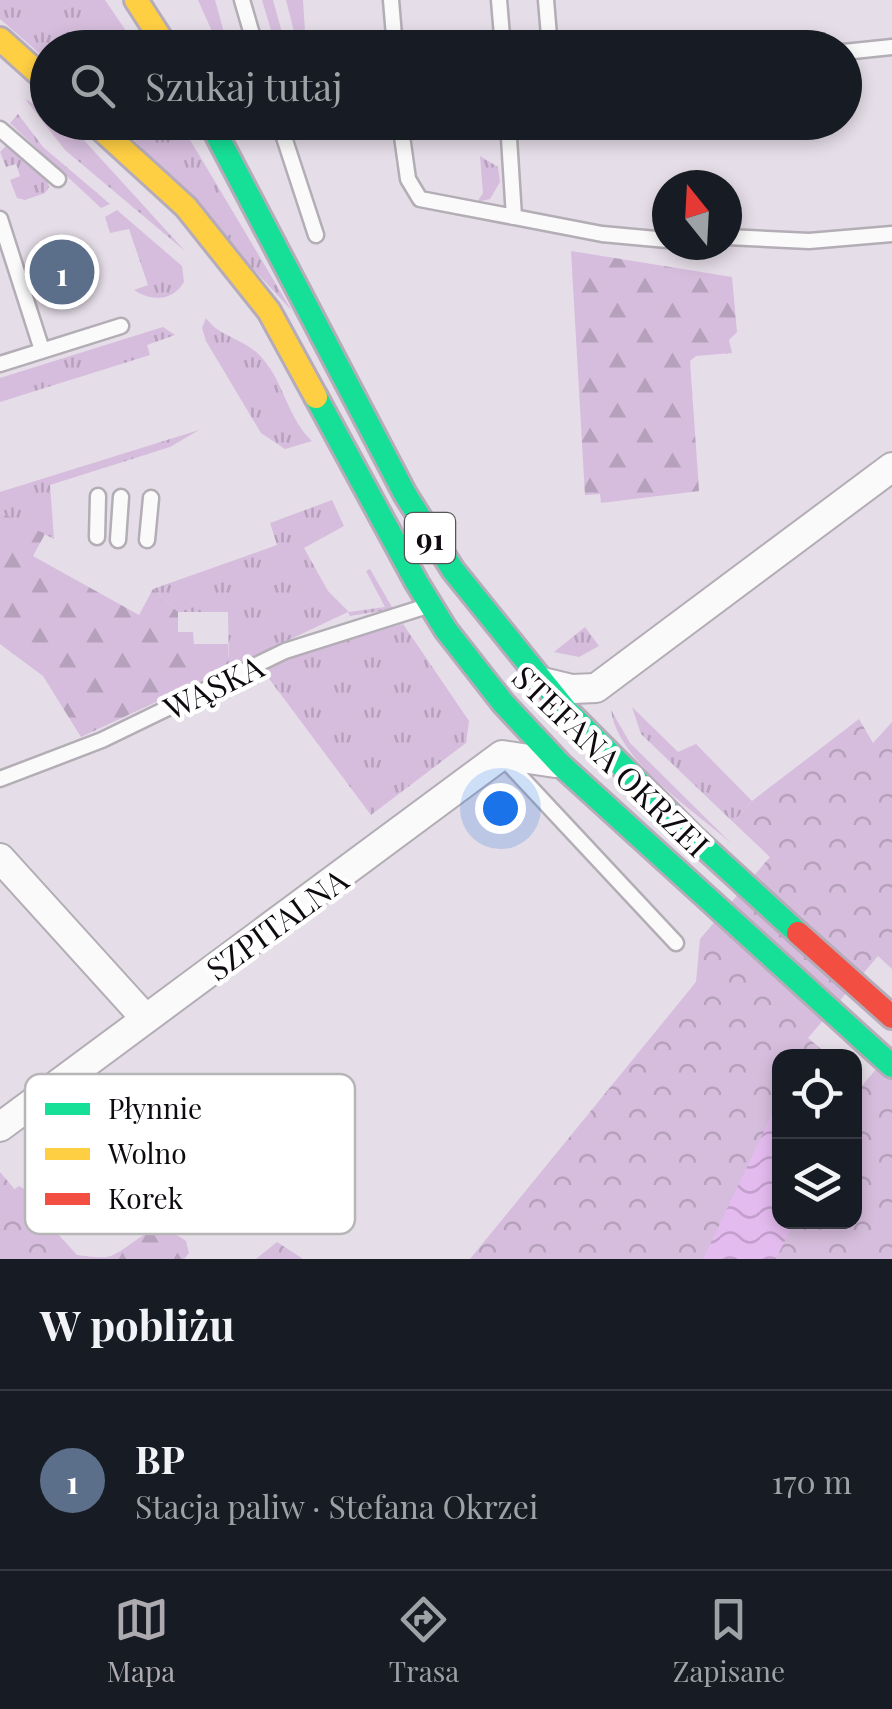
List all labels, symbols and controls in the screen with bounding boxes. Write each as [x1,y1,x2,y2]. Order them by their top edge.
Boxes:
search box [30,30,862,140]
icon: search [65,58,120,113]
text: Szukaj tutaj [145,60,342,111]
north arrow [652,170,742,260]
pin: 1 [30,234,94,310]
road number: 91 [405,513,455,563]
street label: WĄSKA [155,643,271,729]
street label: STEFANA OKRZEI [504,655,720,865]
your location [475,783,526,834]
street label: SZPITALNA [197,857,356,989]
map controls [772,1049,862,1229]
button: locate [772,1049,862,1139]
legend [25,1074,355,1234]
text: Płynnie [108,1089,202,1126]
text: Wolno [107,1134,187,1171]
button: layers [772,1139,862,1229]
text: Korek [108,1179,184,1216]
text: W pobliżu [40,1296,235,1352]
text: BP [135,1433,185,1484]
text: 1 [66,1459,79,1502]
text: 170 m [772,1459,852,1502]
text: Stacja paliw · Stefana Okrzei [135,1484,538,1527]
tab: Mapa [107,1592,175,1689]
tab: Trasa [389,1592,459,1689]
tab: Zapisane [673,1592,785,1689]

